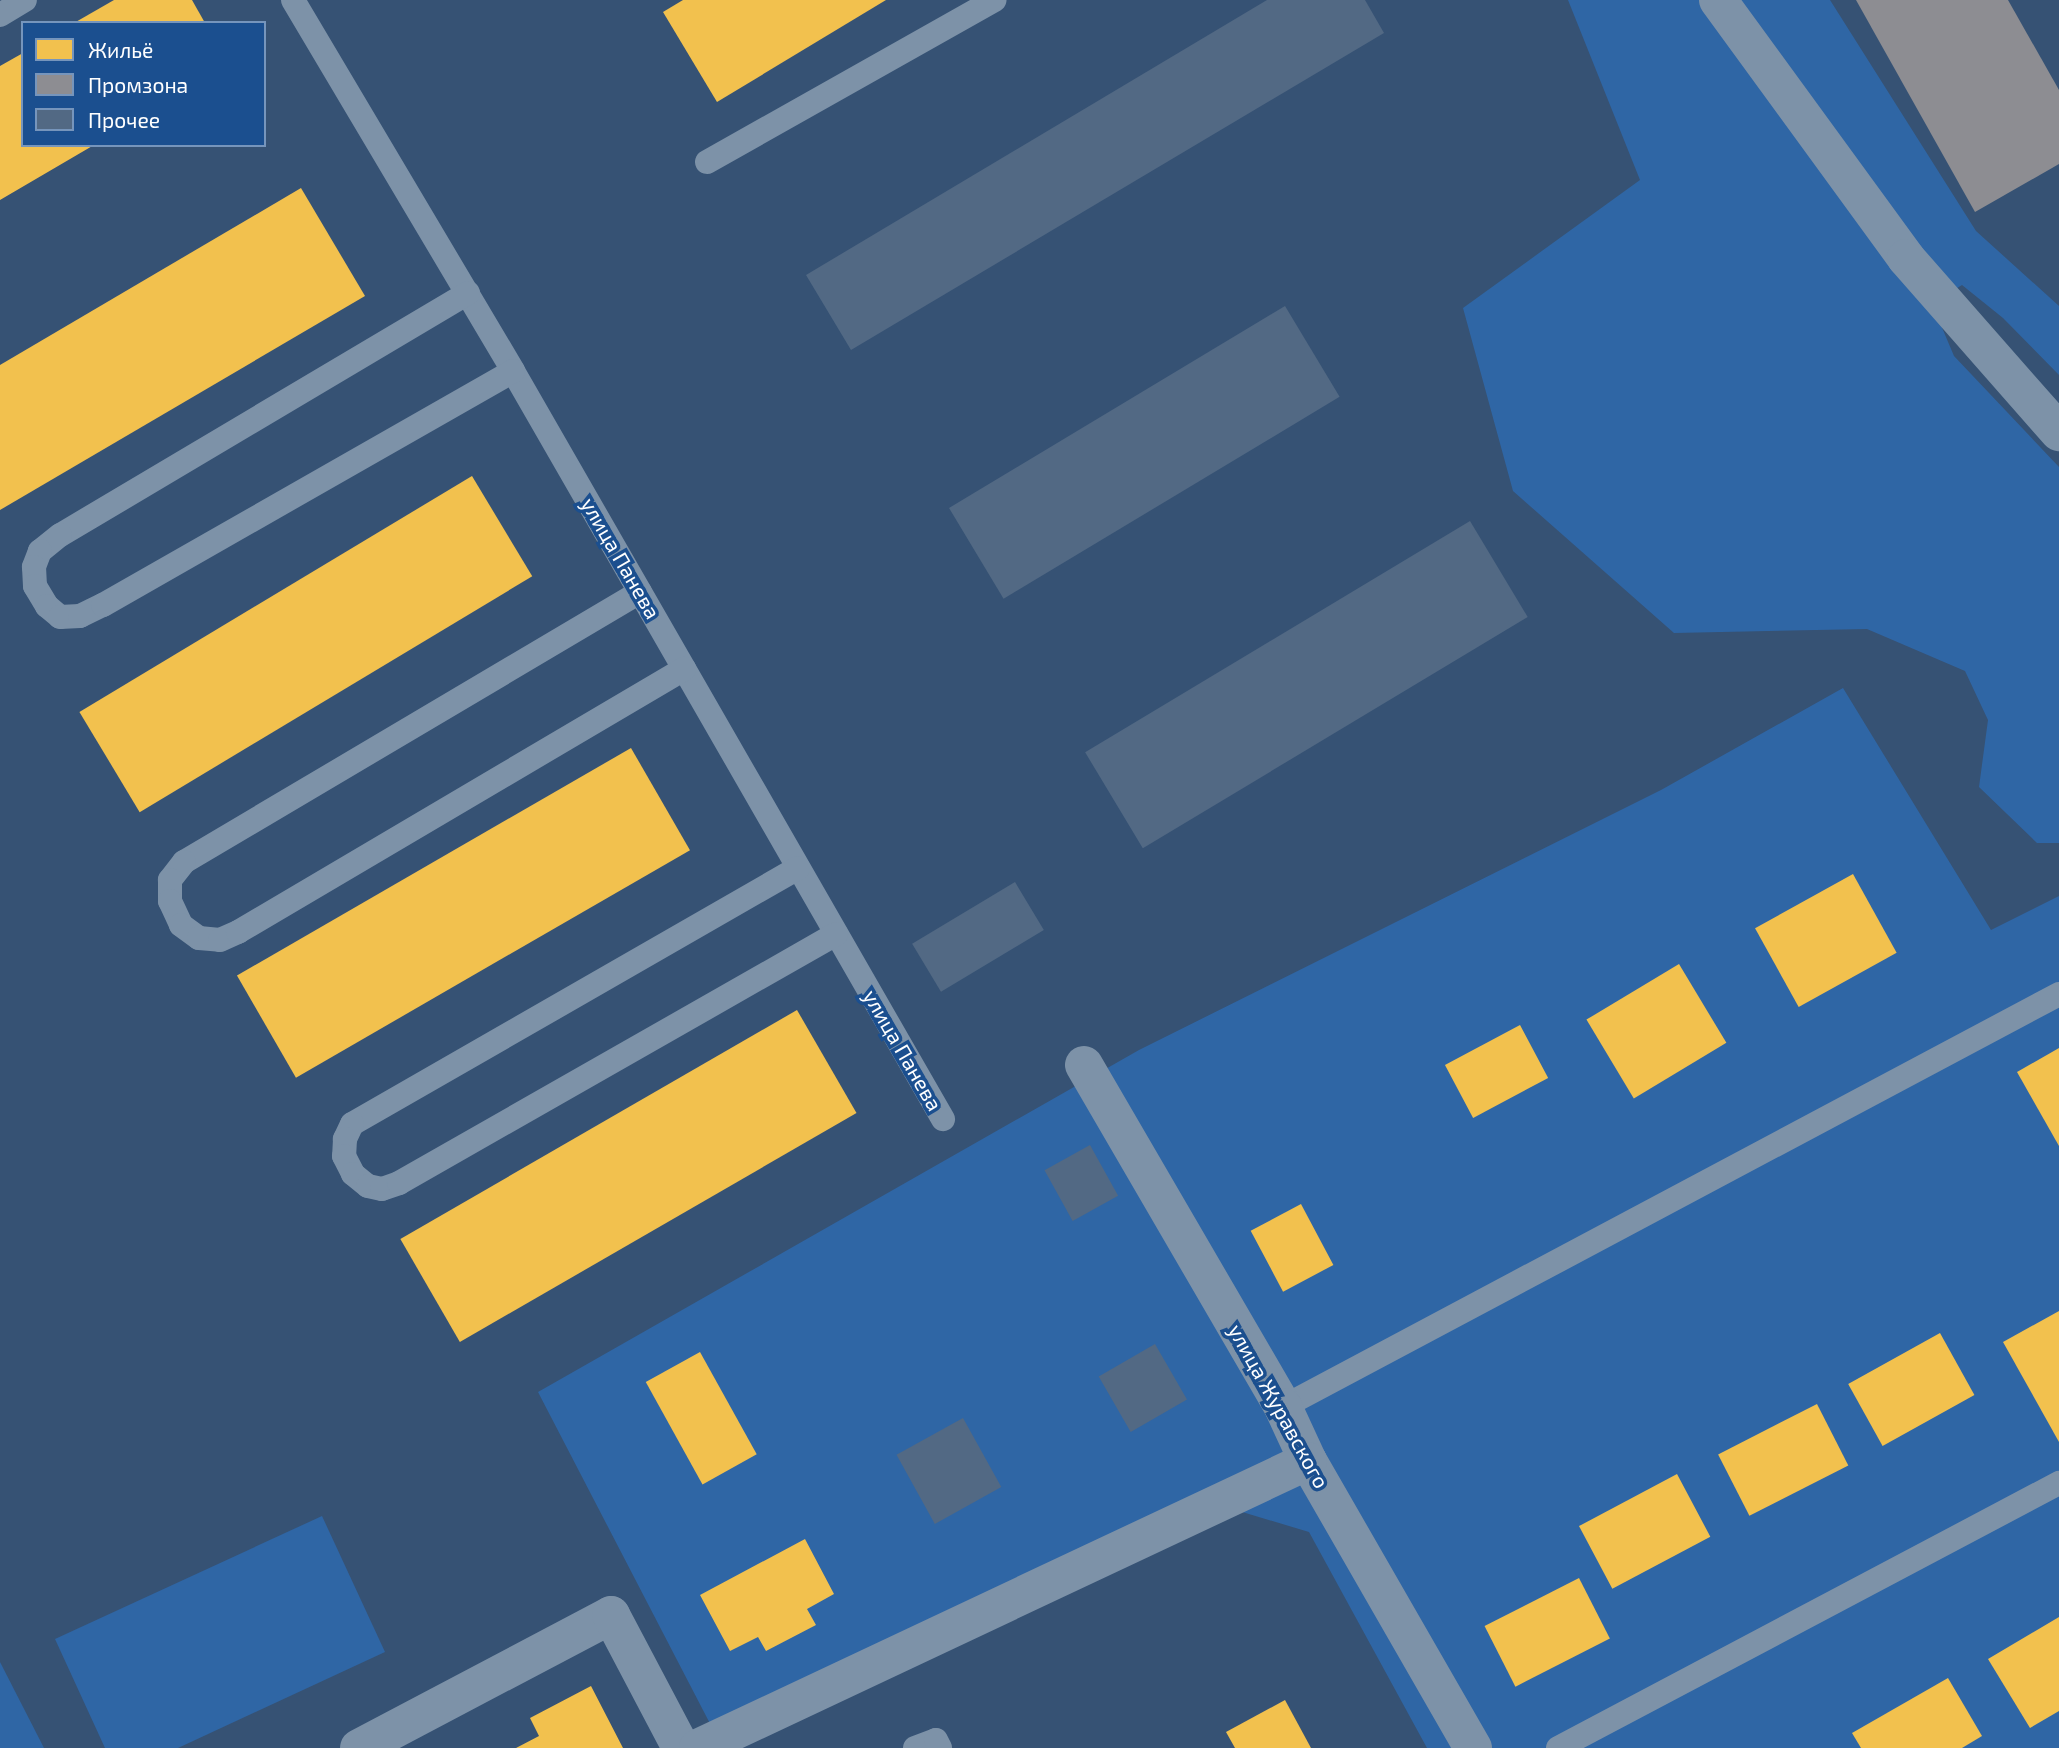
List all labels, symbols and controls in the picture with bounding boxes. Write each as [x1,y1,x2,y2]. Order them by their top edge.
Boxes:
legend [21,21,266,147]
text: Жильё [88,37,153,62]
text: Промзона [88,72,188,97]
text: Прочее [88,107,160,132]
street label: улица Панева [576,493,666,623]
street label: улица Панева [858,985,948,1115]
street label: улица Журавского [1223,1320,1335,1492]

